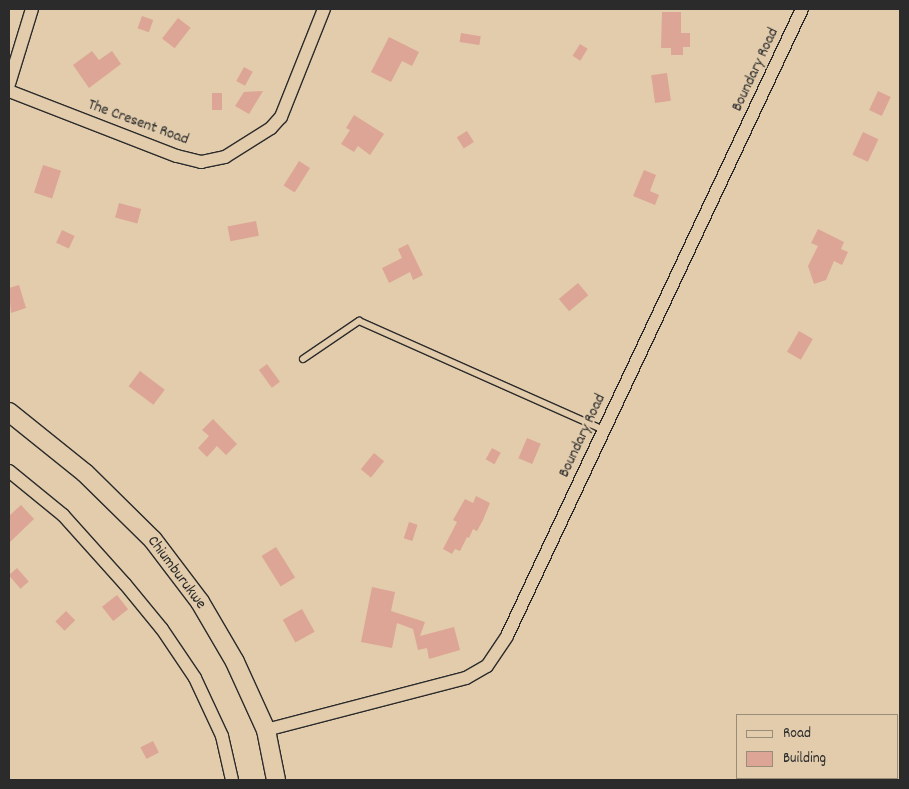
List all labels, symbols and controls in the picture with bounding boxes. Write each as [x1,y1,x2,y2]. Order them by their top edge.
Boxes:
street label: Boundary Road [728,25,784,115]
street label: The Cresent Road [85,96,191,150]
street label: Boundary Road [555,391,611,481]
street label: Chiumburukwe [142,533,210,613]
legend [736,714,899,779]
text: Road [783,723,811,745]
text: Building [783,748,826,770]

